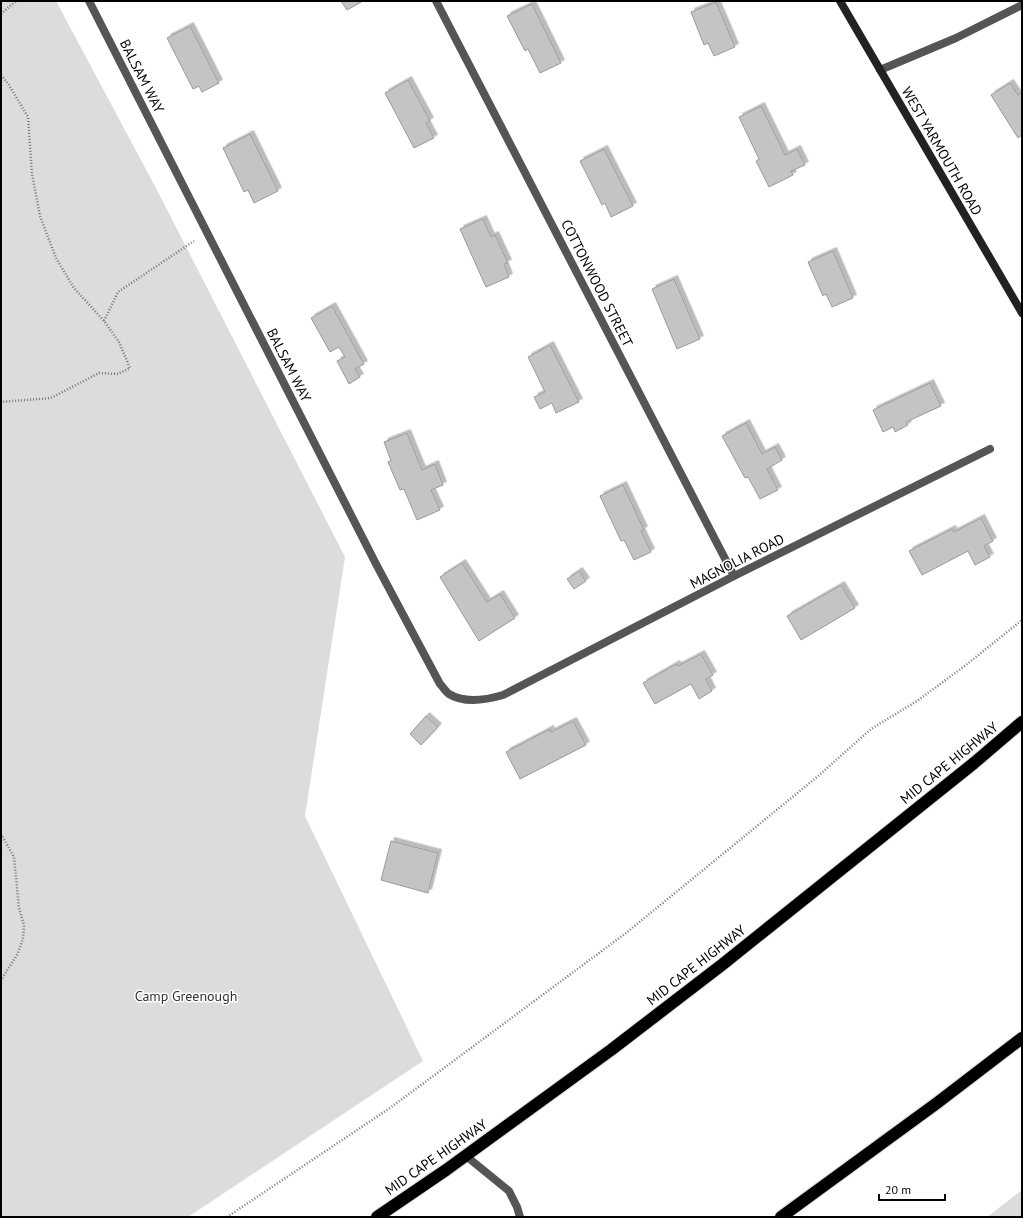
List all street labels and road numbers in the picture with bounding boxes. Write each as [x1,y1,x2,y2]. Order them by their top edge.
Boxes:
street label: BALSAM WAY [116,36,168,116]
street label: WEST YARMOUTH ROAD [898,84,986,218]
street label: COTTONWOOD STREET [557,216,637,350]
street label: BALSAM WAY [263,325,315,405]
street label: MAGNOLIA ROAD [687,530,787,592]
street label: MID CAPE HIGHWAY [896,718,1002,808]
street label: MID CAPE HIGHWAY [643,921,749,1009]
street label: MID CAPE HIGHWAY [381,1115,491,1199]

